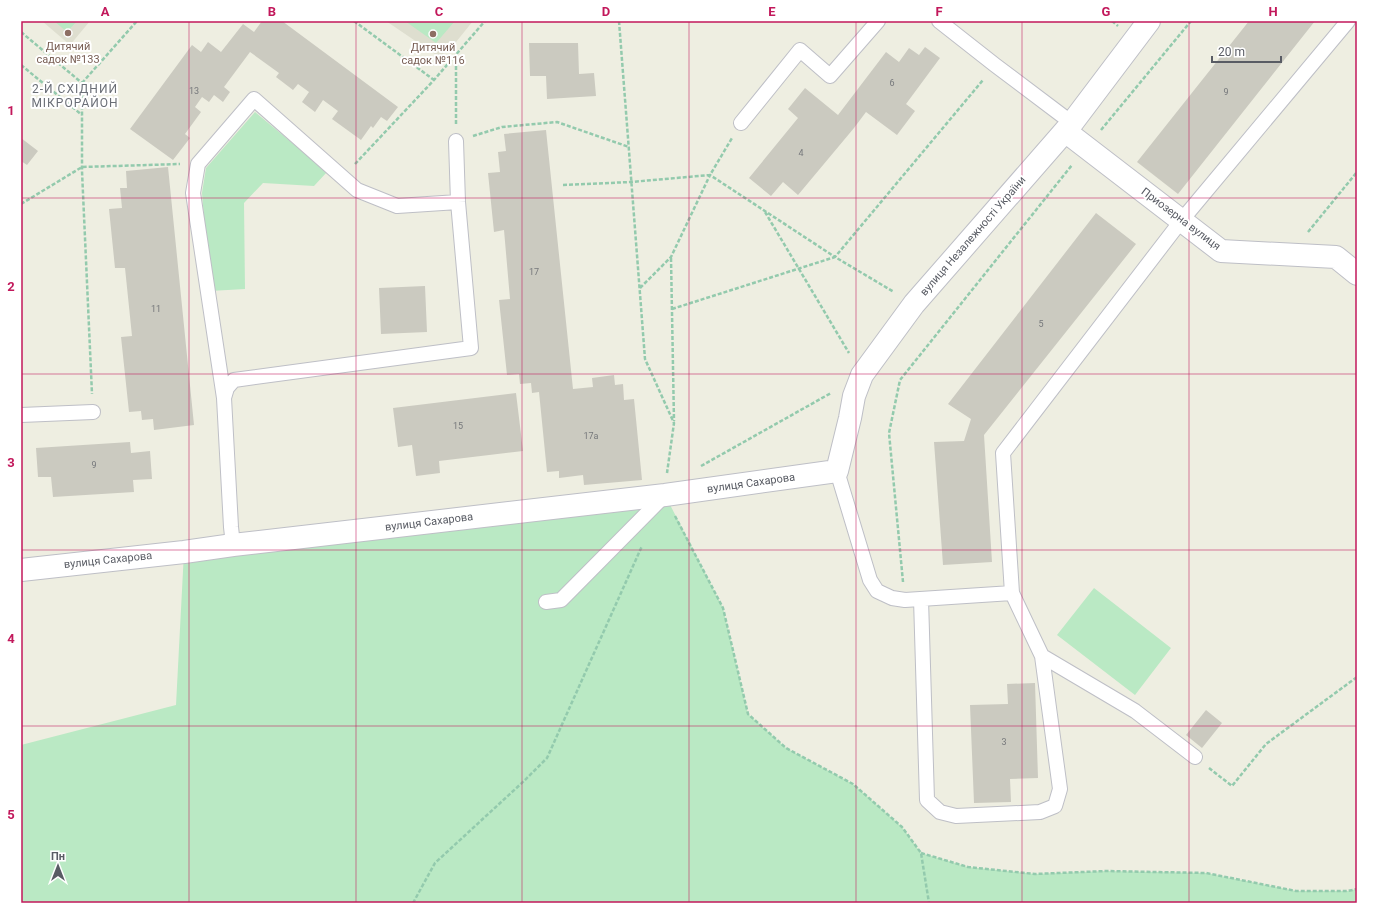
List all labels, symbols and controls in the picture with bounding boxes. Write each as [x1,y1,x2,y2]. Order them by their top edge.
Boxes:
text: A [101,4,110,19]
text: B [268,4,276,19]
text: C [435,4,444,19]
text: D [602,4,610,19]
text: E [768,4,776,19]
text: F [935,4,943,19]
text: G [1102,4,1111,19]
text: H [1268,4,1278,19]
marker: Дитячий садок №133 [63,28,73,38]
marker: Дитячий садок №116 [428,29,438,39]
scale bar [1212,38,1281,64]
place label: Дитячий садок №133 [36,40,100,66]
place label: Дитячий садок №116 [401,41,465,67]
text: 20 m [1218,45,1245,59]
house number: 6 [889,78,895,88]
district label: 2-Й СХІДНИЙ МІКРОРАЙОН [31,81,119,110]
house number: 13 [189,86,199,96]
house number: 9 [1223,87,1229,97]
text: 1 [7,103,15,118]
house number: 4 [798,148,804,158]
street label: вулиця Незалежності України [918,174,1028,298]
street label: Приозерна вулиця [1139,185,1223,253]
house number: 17 [529,267,539,277]
text: 2 [7,279,15,294]
house number: 11 [151,304,161,314]
house number: 5 [1038,319,1044,329]
house number: 15 [453,421,463,431]
house number: 17а [583,431,599,441]
text: 3 [7,455,15,470]
house number: 9 [91,460,97,470]
street label: вулиця Сахарова [706,470,796,496]
street label: вулиця Сахарова [384,510,474,534]
street label: вулиця Сахарова [63,549,153,571]
text: 4 [7,631,15,646]
house number: 3 [1001,737,1007,747]
text: 5 [7,807,15,822]
north arrow [38,846,78,886]
text: Пн [51,850,65,863]

